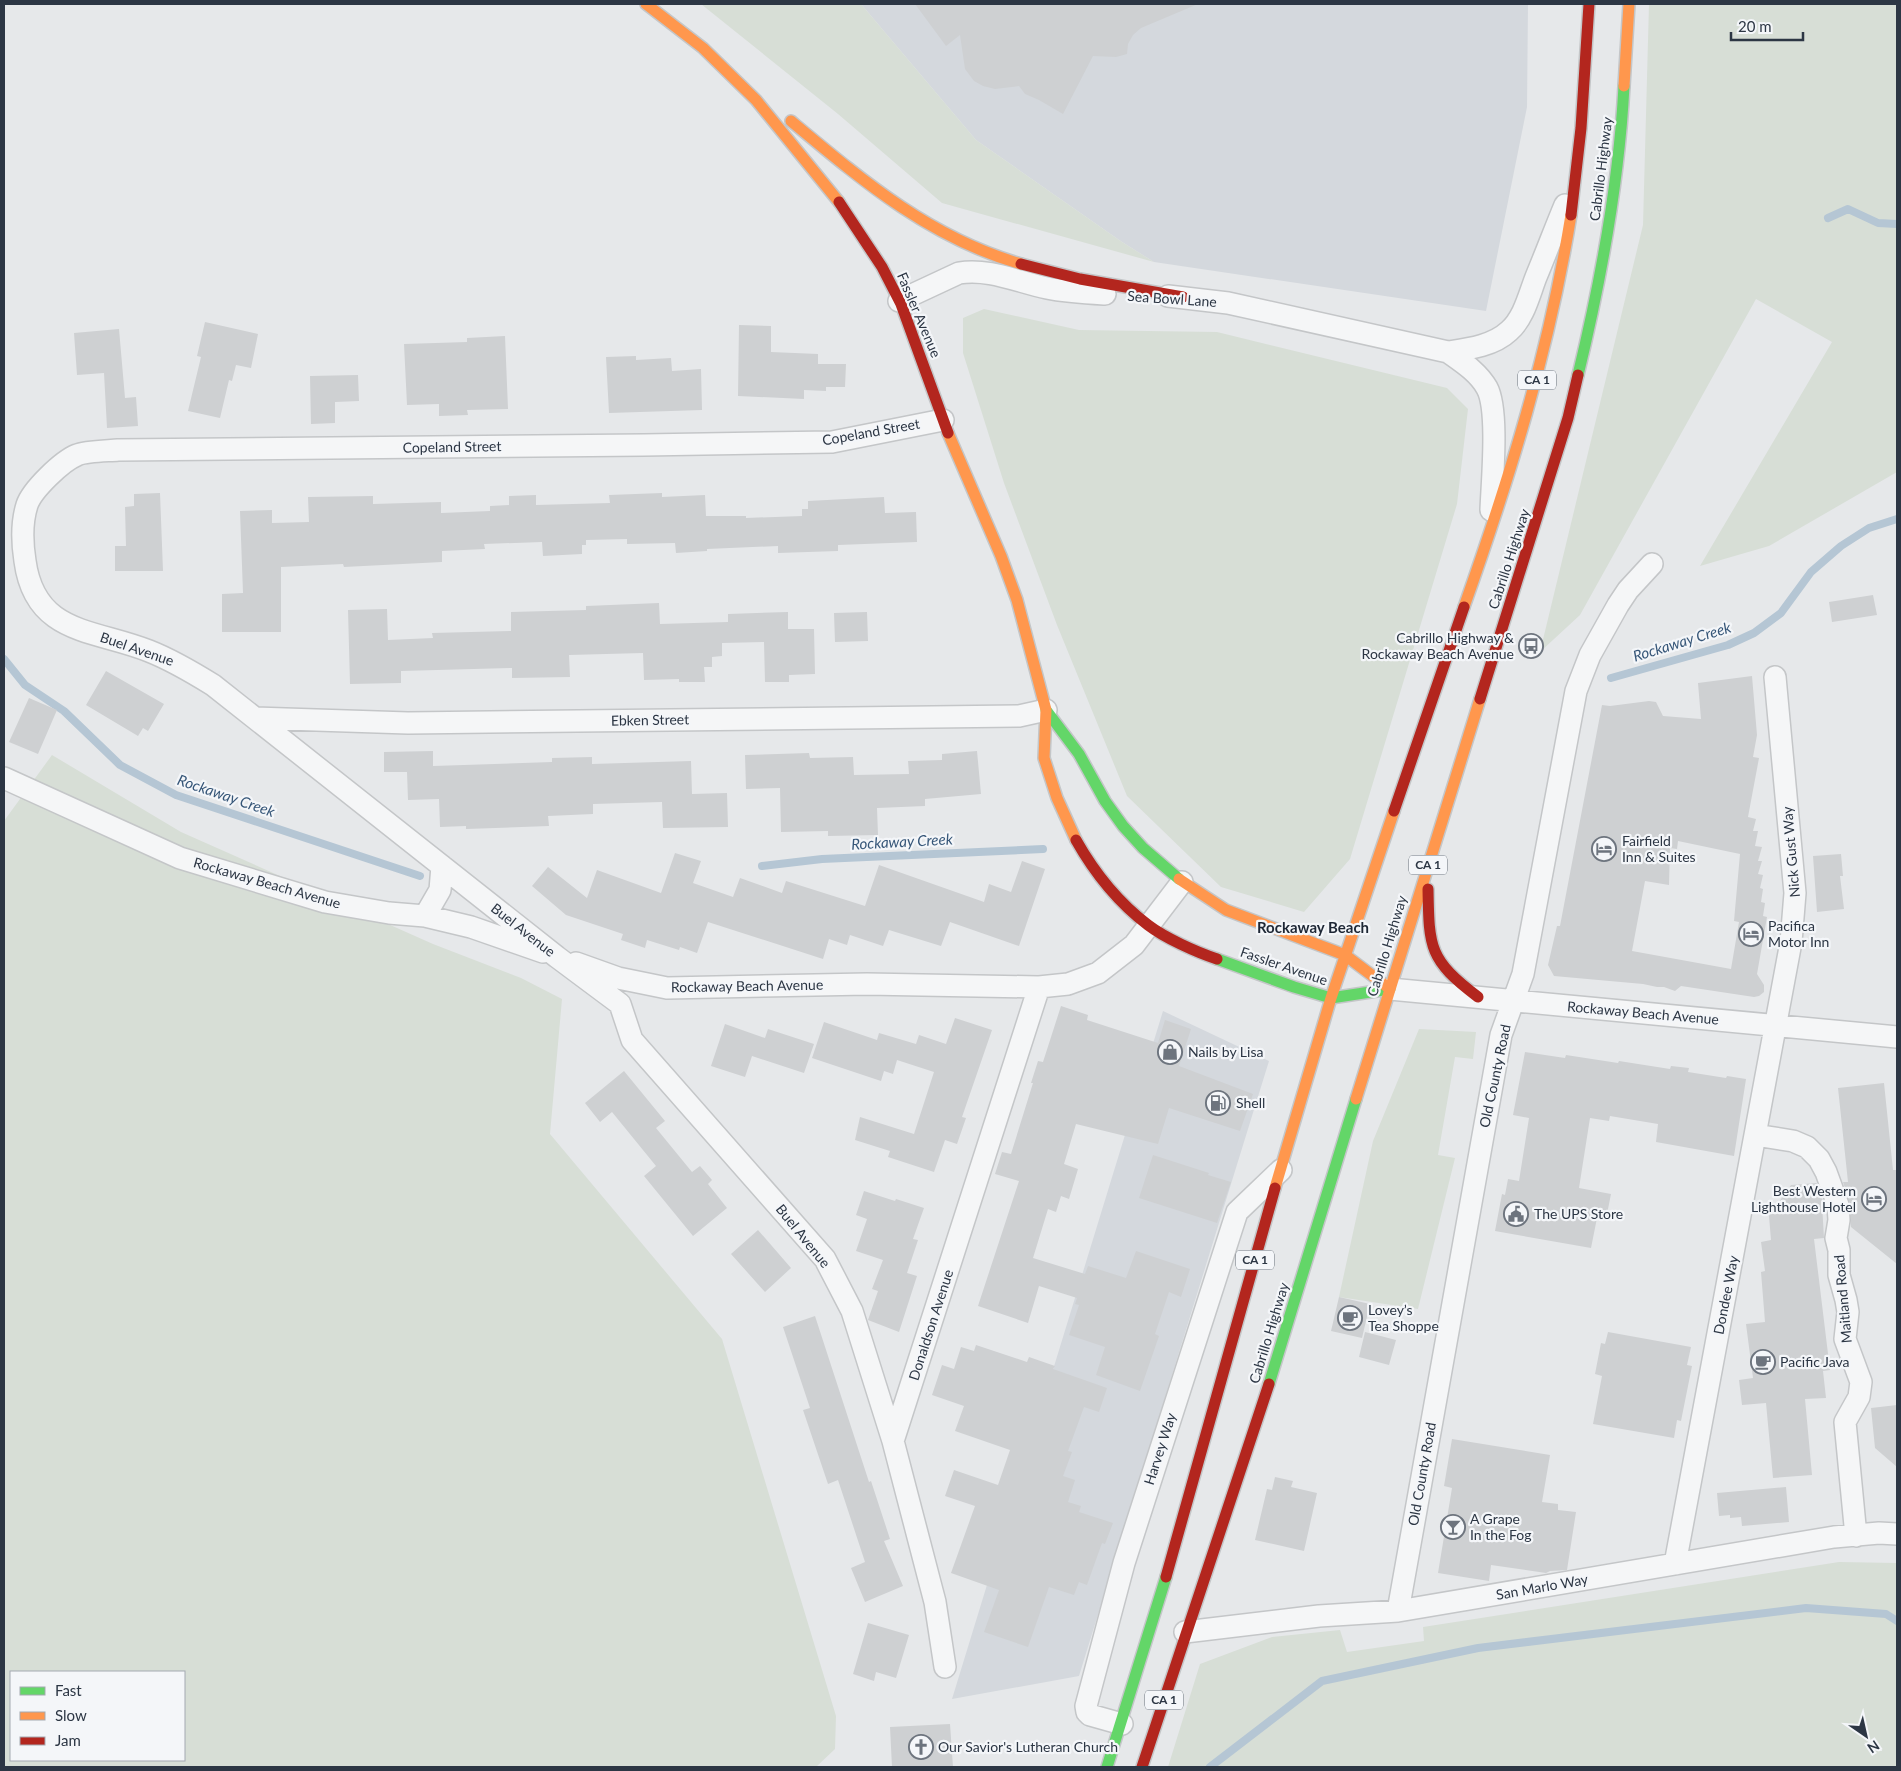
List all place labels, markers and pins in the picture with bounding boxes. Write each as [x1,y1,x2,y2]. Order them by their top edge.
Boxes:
place label: Cabrillo Highway & Rockaway Beach Avenue [1362,629,1514,662]
bus stop icon: Cabrillo Highway & Rockaway Beach Avenue [1518,633,1544,659]
place label: Fairfield Inn & Suites [1622,832,1696,865]
hotel icon: Fairfield Inn & Suites [1591,836,1617,862]
place label: Pacifica Motor Inn [1768,917,1829,950]
hotel icon: Pacifica Motor Inn [1738,921,1764,947]
shop icon: Nails by Lisa [1157,1039,1183,1065]
place label: Nails by Lisa [1188,1043,1263,1060]
fuel station icon: Shell [1205,1090,1231,1116]
place label: Shell [1236,1094,1265,1111]
place label: Best Western Lighthouse Hotel [1751,1182,1856,1215]
hotel icon: Best Western Lighthouse Hotel [1861,1186,1887,1212]
public building icon: The UPS Store [1503,1201,1529,1227]
place label: The UPS Store [1534,1205,1623,1222]
place label: Lovey’s Tea Shoppe [1368,1301,1439,1334]
cafe icon: Lovey’s Tea Shoppe [1337,1305,1363,1331]
cafe icon: Pacific Java [1750,1349,1776,1375]
place label: Pacific Java [1780,1353,1850,1370]
place label: A Grape In the Fog [1470,1510,1532,1543]
bar icon: A Grape In the Fog [1440,1514,1466,1540]
church icon: Our Savior's Lutheran Church [908,1734,934,1760]
place label: Our Savior's Lutheran Church [938,1738,1118,1755]

